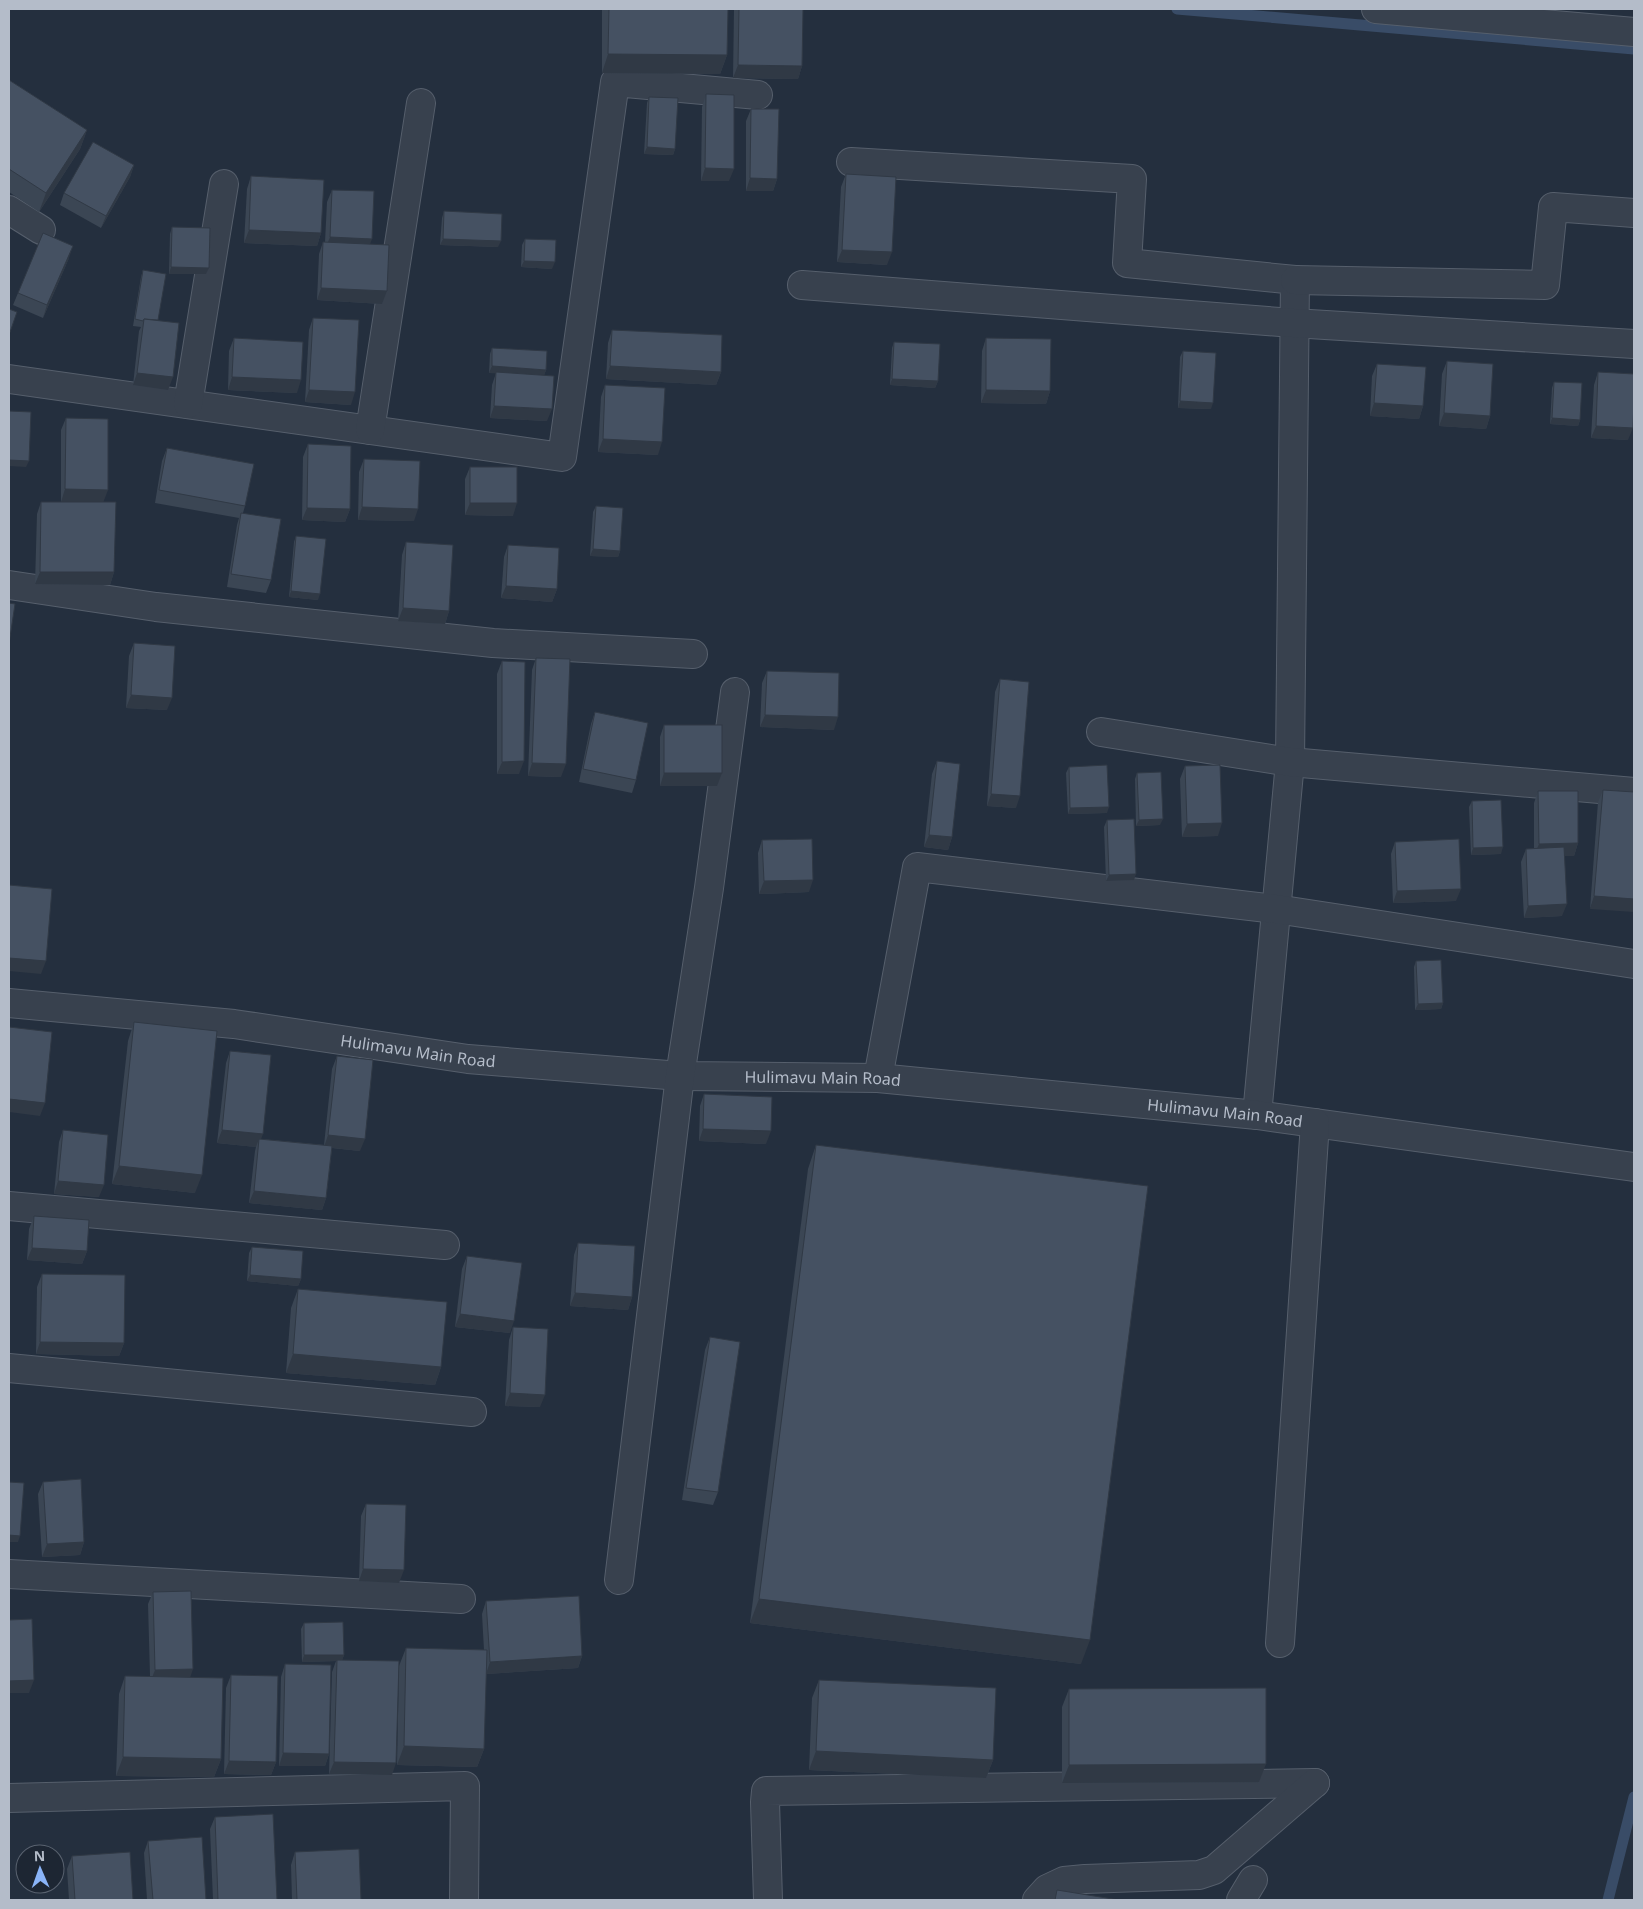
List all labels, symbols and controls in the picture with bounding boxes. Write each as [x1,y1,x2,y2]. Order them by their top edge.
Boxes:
street label: Hulimavu Main Road [339,1029,496,1072]
street label: Hulimavu Main Road [744,1066,902,1091]
street label: Hulimavu Main Road [1146,1093,1304,1132]
north arrow [15,1844,65,1894]
text: N [34,1846,46,1865]

